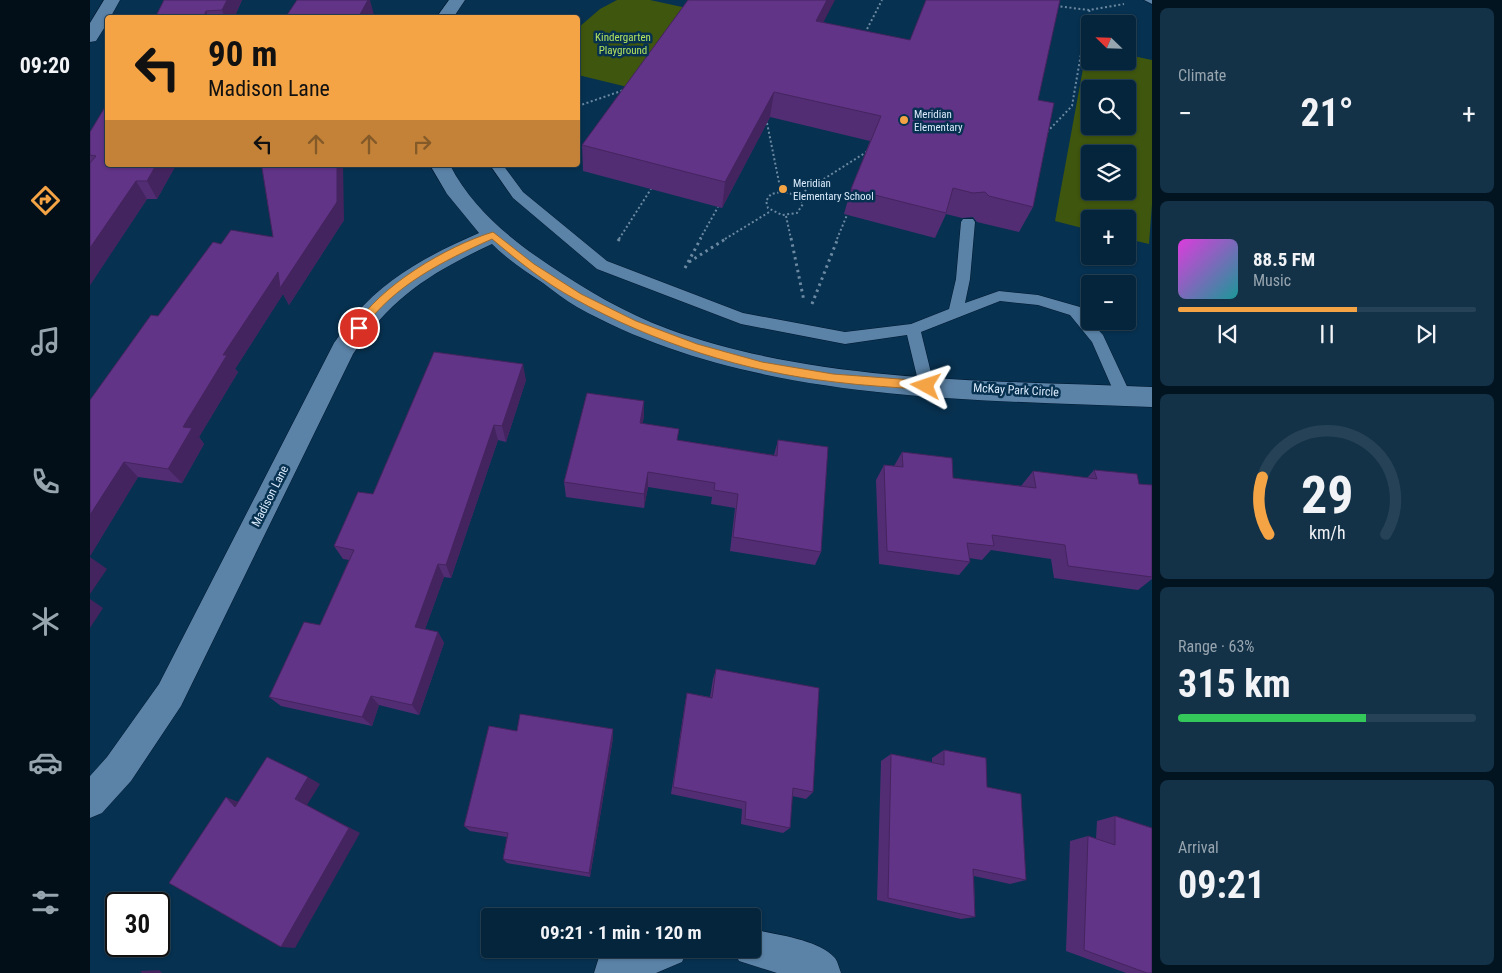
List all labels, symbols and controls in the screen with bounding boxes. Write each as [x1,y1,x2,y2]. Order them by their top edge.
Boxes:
north arrow [1081,15,1136,70]
map controls [1081,15,1136,330]
park label: Kindergarten Playground [595,31,651,57]
text: 90 m [208,34,277,75]
icon: left [125,35,190,100]
text: 09:20 [20,53,70,78]
text: Climate [1178,66,1226,85]
text: Madison Lane [208,76,330,101]
button: search [1081,80,1136,135]
text: 21° [1300,91,1354,135]
text: − [1178,97,1192,130]
text: + [1462,97,1476,130]
place label: Meridian Elementary [914,108,963,134]
marker: Meridian Elementary [898,114,910,126]
icon: left [249,130,277,158]
icon: ahead [302,130,330,158]
icon: ahead [355,130,383,158]
icon: right [408,130,436,158]
button: layers [1081,145,1136,200]
place label: Meridian Elementary School [793,177,874,203]
icon: directions [28,183,63,218]
marker: Meridian Elementary School [777,183,789,195]
button: + [1081,210,1136,265]
text: 88.5 FM [1253,248,1315,271]
text: Music [1253,271,1291,290]
button: − [1081,275,1136,330]
pin [338,307,380,349]
icon: arrive [345,314,373,342]
icon: previous [1214,320,1242,348]
icon: pause [1313,320,1341,348]
icon: next [1412,320,1440,348]
icon: music [28,324,63,359]
position arrow [899,359,951,411]
street label: McKay Park Circle [973,381,1060,399]
street label: Madison Lane [249,463,291,529]
icon: phone [28,464,63,499]
text: 29 [1301,465,1353,526]
text: km/h [1309,522,1345,543]
icon: climate [28,604,63,639]
text: Range · 63% [1178,637,1254,656]
text: 315 km [1178,662,1291,706]
icon: car [28,745,63,780]
text: Arrival [1178,838,1219,857]
text: 09:21 [1178,863,1265,907]
icon: filters [28,885,63,920]
speed limit sign: 30 [105,892,170,957]
text: 09:21 · 1 min · 120 m [540,921,702,944]

